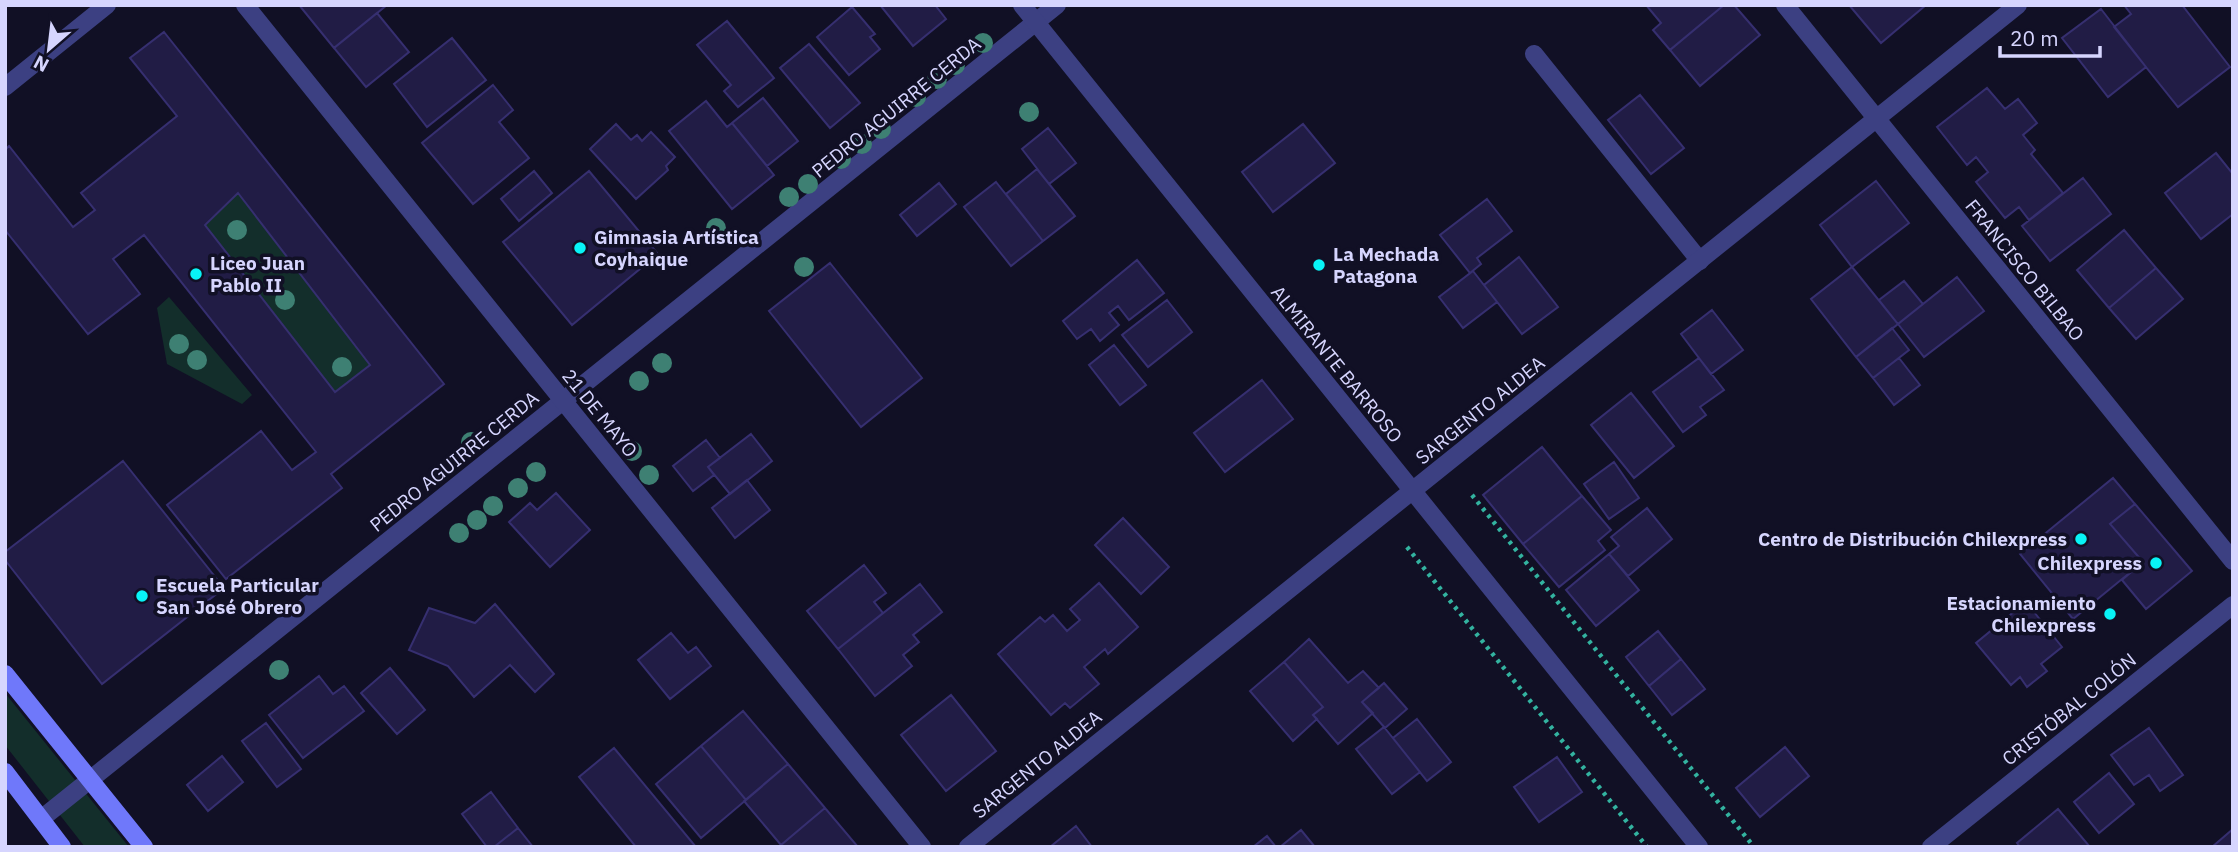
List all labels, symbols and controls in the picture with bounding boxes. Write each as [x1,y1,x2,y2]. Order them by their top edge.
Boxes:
north arrow [14,14,84,84]
scale bar [2000,14,2100,58]
text: 20 m [2010,24,2059,52]
street label: PEDRO AGUIRRE CERDA [807,31,985,183]
text: N [29,50,53,78]
street label: FRANCISCO BILBAO [1960,194,2090,346]
place label: Gimnasia Artística Coyhaique [594,225,759,271]
marker: Gimnasia Artística Coyhaique [572,240,588,256]
place label: La Mechada Patagona [1333,242,1439,288]
place label: Liceo Juan Pablo II [210,251,305,297]
marker: La Mechada Patagona [1311,257,1327,273]
marker: Liceo Juan Pablo II [188,266,204,282]
street label: ALMIRANTE BARROSO [1266,281,1408,447]
street label: SARGENTO ALDEA [1411,351,1549,469]
street label: 21 DE MAYO [557,364,643,462]
street label: PEDRO AGUIRRE CERDA [365,385,543,537]
place label: Centro de Distribución Chilexpress [1758,527,2067,551]
marker: Centro de Distribución Chilexpress [2073,531,2089,547]
place label: Chilexpress [2037,551,2142,575]
marker: Chilexpress [2148,555,2164,571]
place label: Escuela Particular San José Obrero [156,573,319,619]
marker: Escuela Particular San José Obrero [134,588,150,604]
place label: Estacionamiento Chilexpress [1947,591,2096,637]
marker: Estacionamiento Chilexpress [2102,606,2118,622]
street label: CRISTÓBAL COLÓN [1997,648,2141,770]
street label: SARGENTO ALDEA [968,705,1106,823]

